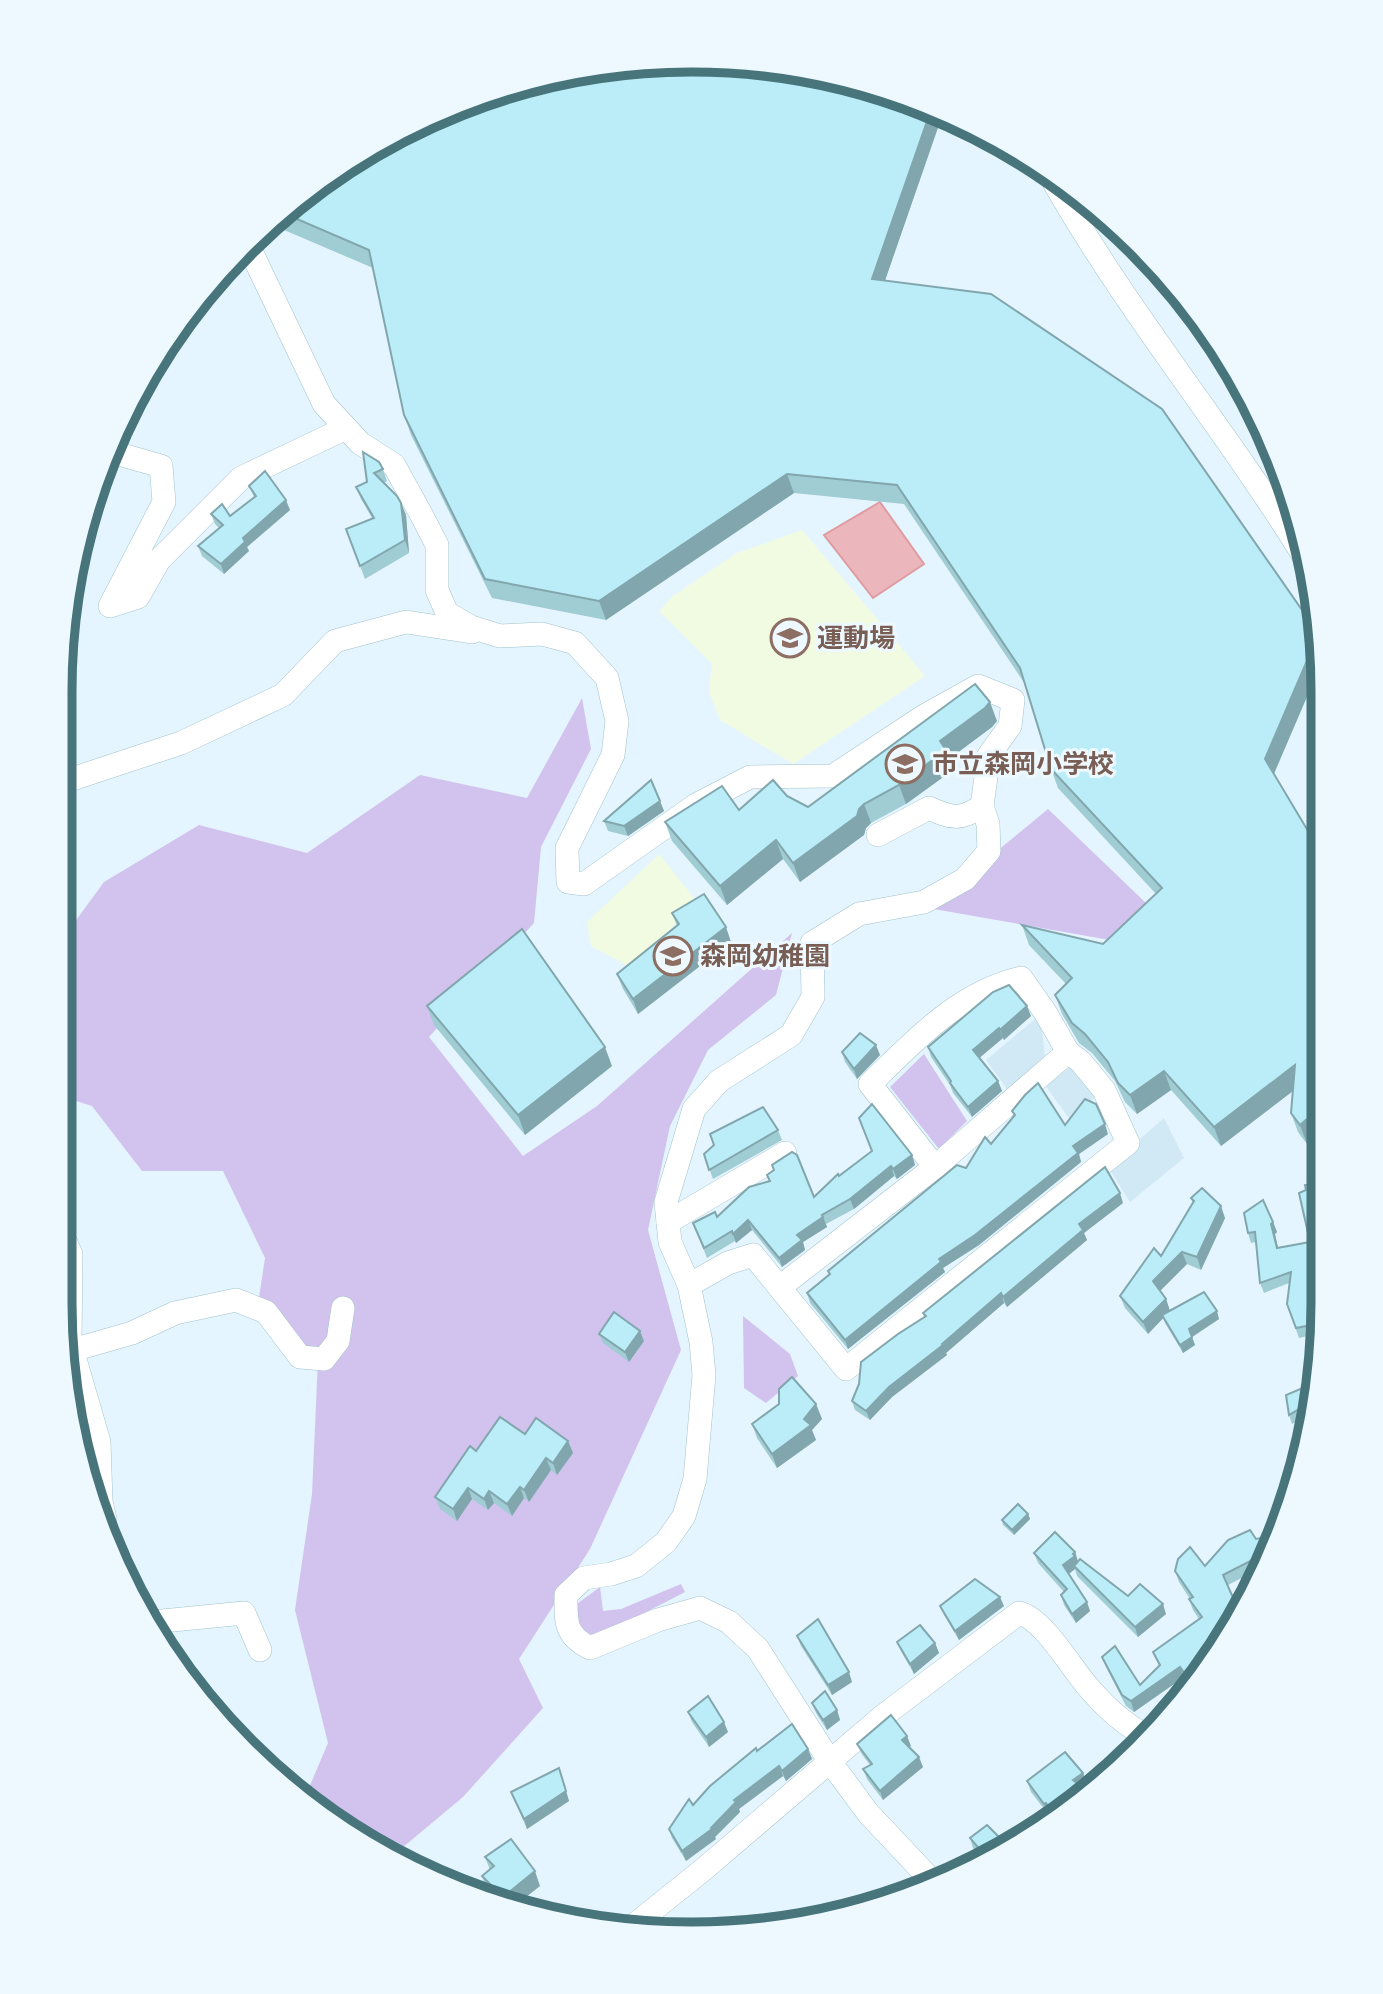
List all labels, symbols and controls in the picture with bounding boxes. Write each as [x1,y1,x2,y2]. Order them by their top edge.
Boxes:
school or university icon: 運動場 [769,617,811,659]
place label: 運動場 [817,623,895,655]
school or university icon: 市立森岡小学校 [884,743,926,785]
place label: 市立森岡小学校 [932,749,1114,781]
school or university icon: 森岡幼稚園 [652,935,694,977]
place label: 森岡幼稚園 [700,941,830,973]

